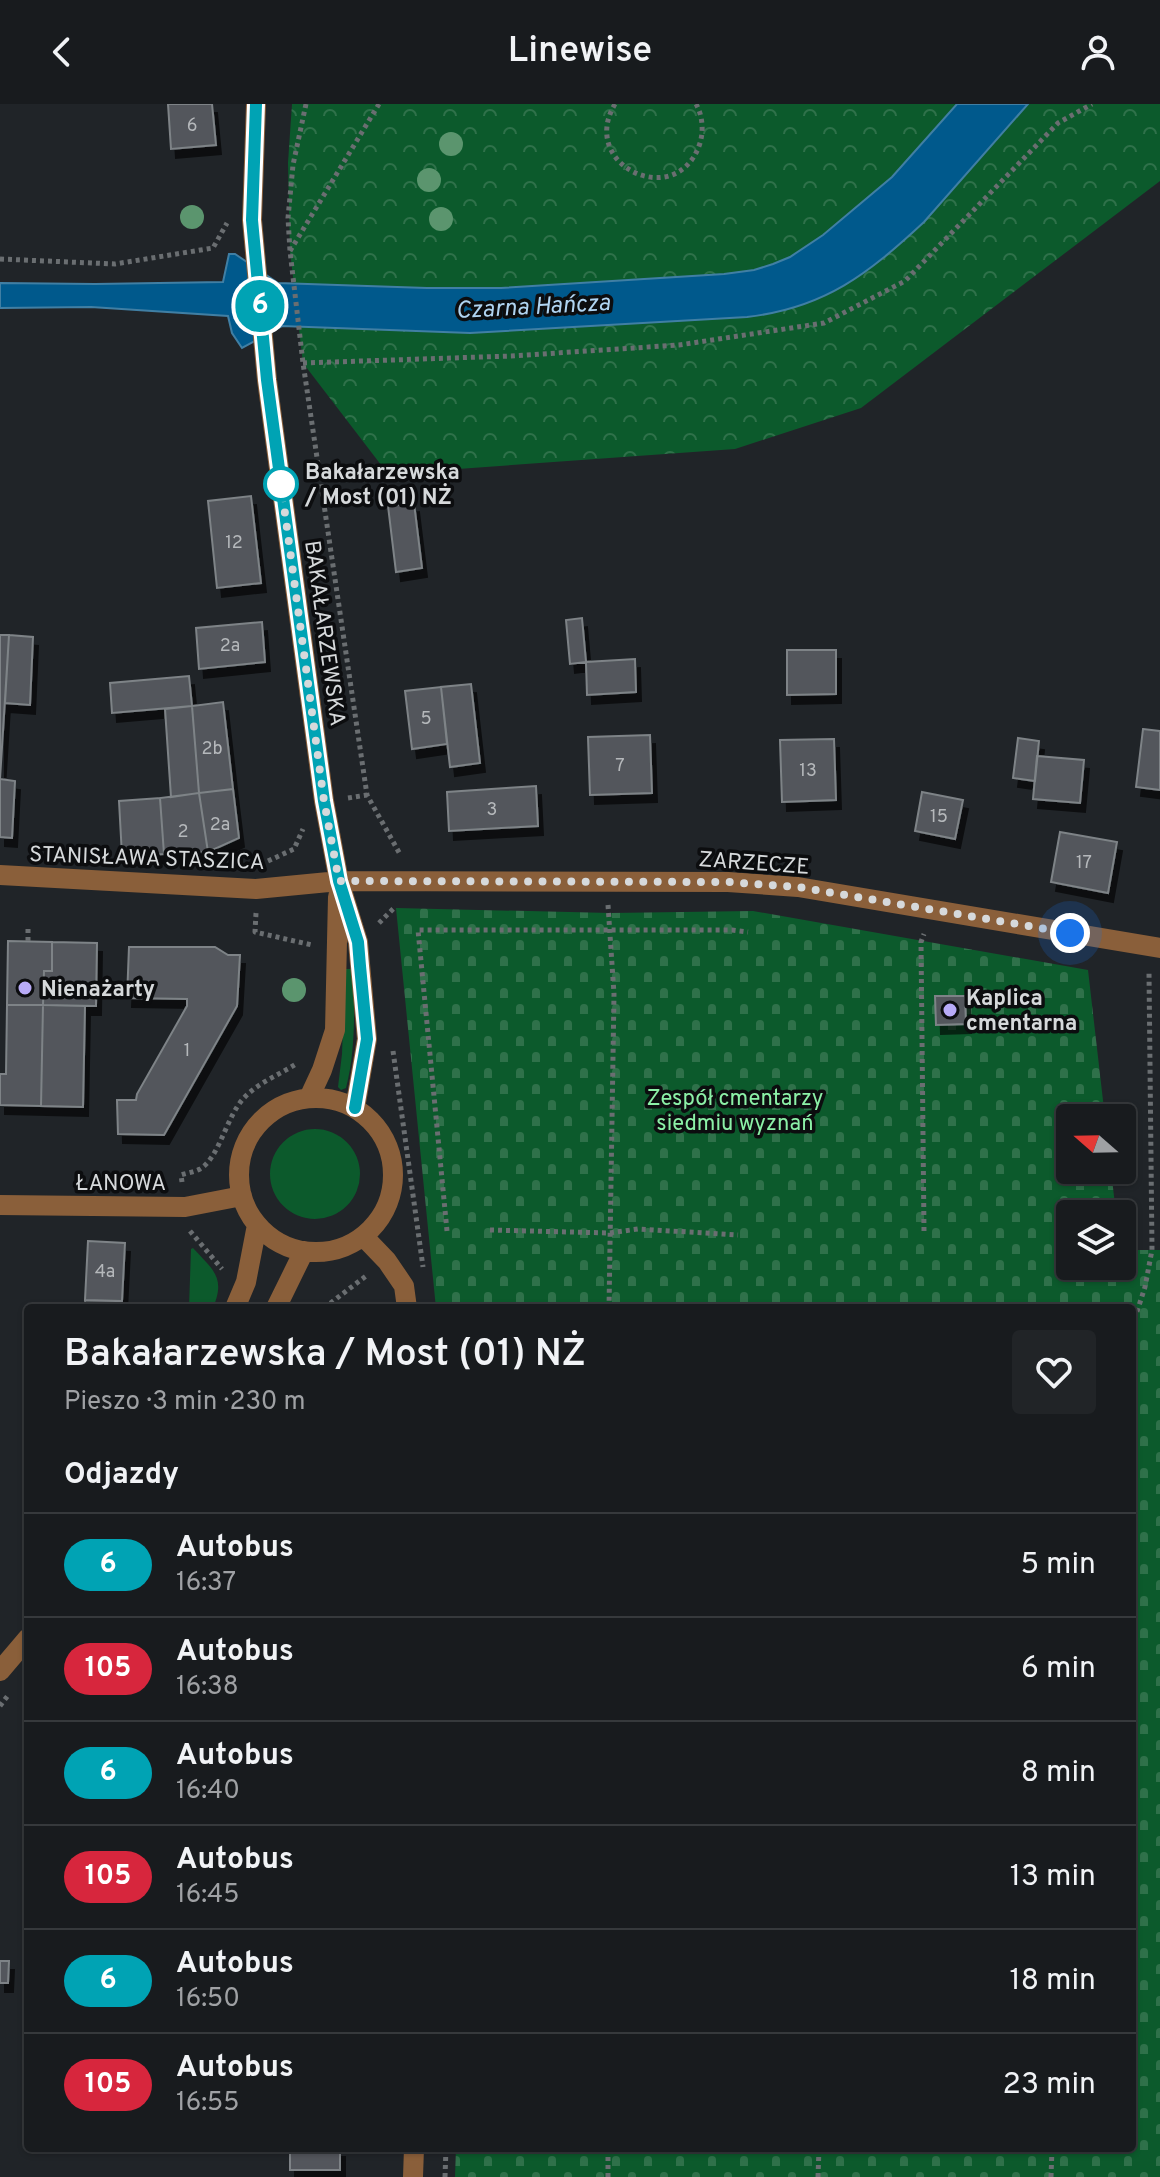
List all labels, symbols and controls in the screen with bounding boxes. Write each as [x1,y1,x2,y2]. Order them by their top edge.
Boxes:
text: Linewise [508,29,652,75]
icon: back [40,30,84,74]
icon: person [1076,30,1120,74]
house number: 6 [187,115,197,138]
line badge: 6 [234,280,286,332]
text: 6 [251,288,269,324]
water label: Czarna Hańcza [455,289,612,327]
place label: Bakałarzewska / Most (01) NŻ [304,460,460,512]
marker: Bakałarzewska / Most (01) NŻ [264,467,298,501]
house number: 12 [225,532,243,555]
street label: BAKAŁARZEWSKA [297,539,350,728]
house number: 2a [220,635,240,658]
house number: 5 [420,708,432,731]
house number: 2b [201,738,223,761]
house number: 7 [615,755,625,778]
house number: 13 [799,760,817,783]
house number: 3 [487,799,497,822]
house number: 15 [930,806,948,829]
house number: 2a [210,814,230,837]
house number: 2 [177,821,189,844]
street label: STANISŁAWA STASZICA [29,842,265,877]
street label: ZARZECZE [697,847,810,882]
house number: 17 [1076,852,1092,875]
your location [1050,913,1090,953]
place label: Nienażarty [41,977,155,1004]
marker: Nienażarty [16,979,34,997]
place label: Kaplica cmentarna [966,986,1077,1038]
marker: Kaplica cmentarna [941,1001,959,1019]
house number: 1 [184,1040,190,1063]
park label: Zespół cmentarzy siedmiu wyznań [647,1086,823,1138]
north arrow [1056,1104,1136,1184]
map controls [1056,1104,1136,1280]
street label: ŁANOWA [76,1171,166,1198]
button: layers [1056,1200,1136,1280]
house number: 4a [95,1261,115,1284]
button: heart [1012,1330,1096,1414]
text: Bakałarzewska / Most (01) NŻ [64,1331,586,1380]
text: Pieszo · 3 min · 230 m [64,1386,306,1419]
text: Odjazdy [64,1457,179,1494]
text: Autobus [176,1530,294,1567]
text: 6 [99,1547,117,1583]
text: 5 min [1020,1547,1096,1584]
text: 16:37 [176,1567,236,1600]
text: Autobus [176,1634,294,1671]
text: 105 [85,1651,131,1687]
text: 6 min [1021,1651,1096,1688]
text: 16:38 [176,1671,239,1704]
text: Autobus [176,1738,294,1775]
text: 6 [99,1755,117,1791]
text: 8 min [1021,1755,1096,1792]
text: 16:40 [176,1775,240,1808]
text: Autobus [176,1842,294,1879]
text: 105 [85,1859,131,1895]
text: 13 min [1010,1859,1096,1896]
text: 16:45 [176,1879,239,1912]
text: Autobus [176,1946,294,1983]
text: 6 [99,1963,117,1999]
text: 18 min [1010,1963,1096,2000]
text: 16:50 [176,1983,240,2016]
text: Autobus [176,2050,294,2087]
text: 105 [85,2067,131,2103]
text: 23 min [1003,2067,1096,2104]
text: 16:55 [176,2087,239,2120]

